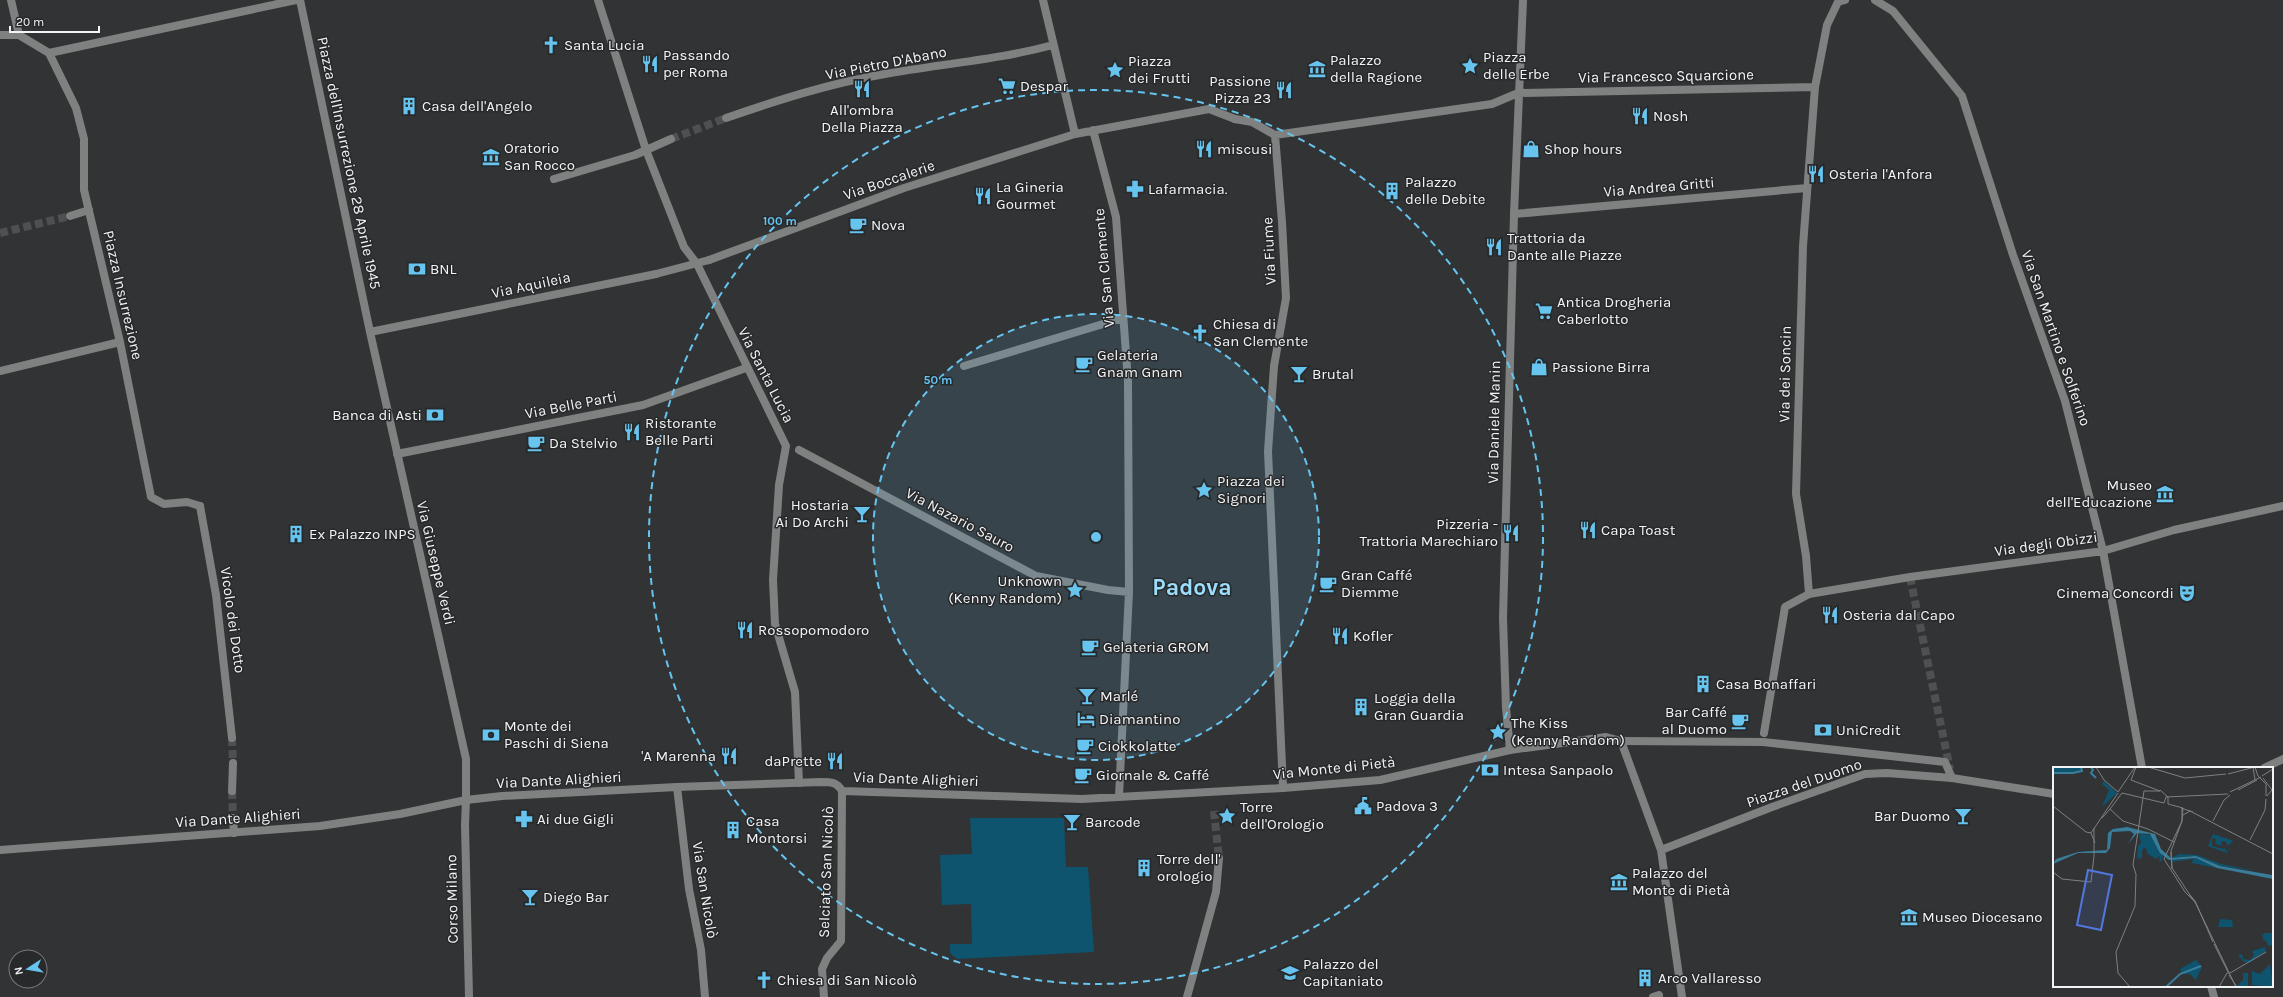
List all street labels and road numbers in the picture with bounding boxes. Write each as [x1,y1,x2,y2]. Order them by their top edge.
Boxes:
street label: Piazza dell'Insurrezione 28 Aprile 1945 [313,35,385,291]
street label: Via Pietro D'Abano [824,42,948,84]
street label: Via Francesco Squarcione [1578,65,1754,87]
street label: Via Boccalerie [841,156,937,204]
street label: Via Andrea Gritti [1603,173,1715,201]
street label: Via San Clemente [1090,207,1118,329]
street label: Via Fiume [1258,217,1280,285]
street label: Piazza Insurrezione [99,228,147,362]
street label: Via San Martino e Solferino [2017,248,2095,428]
street label: Via Aquileia [490,268,572,302]
street label: Via Santa Lucia [734,324,798,426]
street label: Via dei Soncin [1775,325,1795,423]
street label: Via Daniele Manin [1484,360,1504,484]
street label: Via Belle Parti [523,387,619,423]
street label: Via Nazario Sauro [903,484,1017,556]
street label: Via Giuseppe Verdi [413,499,459,627]
street label: Via degli Obizzi [1993,528,2099,560]
street label: Vicolo dei Dotto [217,566,249,674]
street label: Via Monte di Pietà [1272,753,1396,783]
street label: Piazza del Duomo [1744,755,1864,811]
street label: Via Dante Alighieri [496,768,622,792]
street label: Via Dante Alighieri [853,768,979,790]
street label: Via Dante Alighieri [175,805,301,831]
street label: Selciato San Nicolò [815,806,837,938]
street label: Via San Nicolò [688,840,722,940]
street label: Corso Milano [442,854,462,944]

